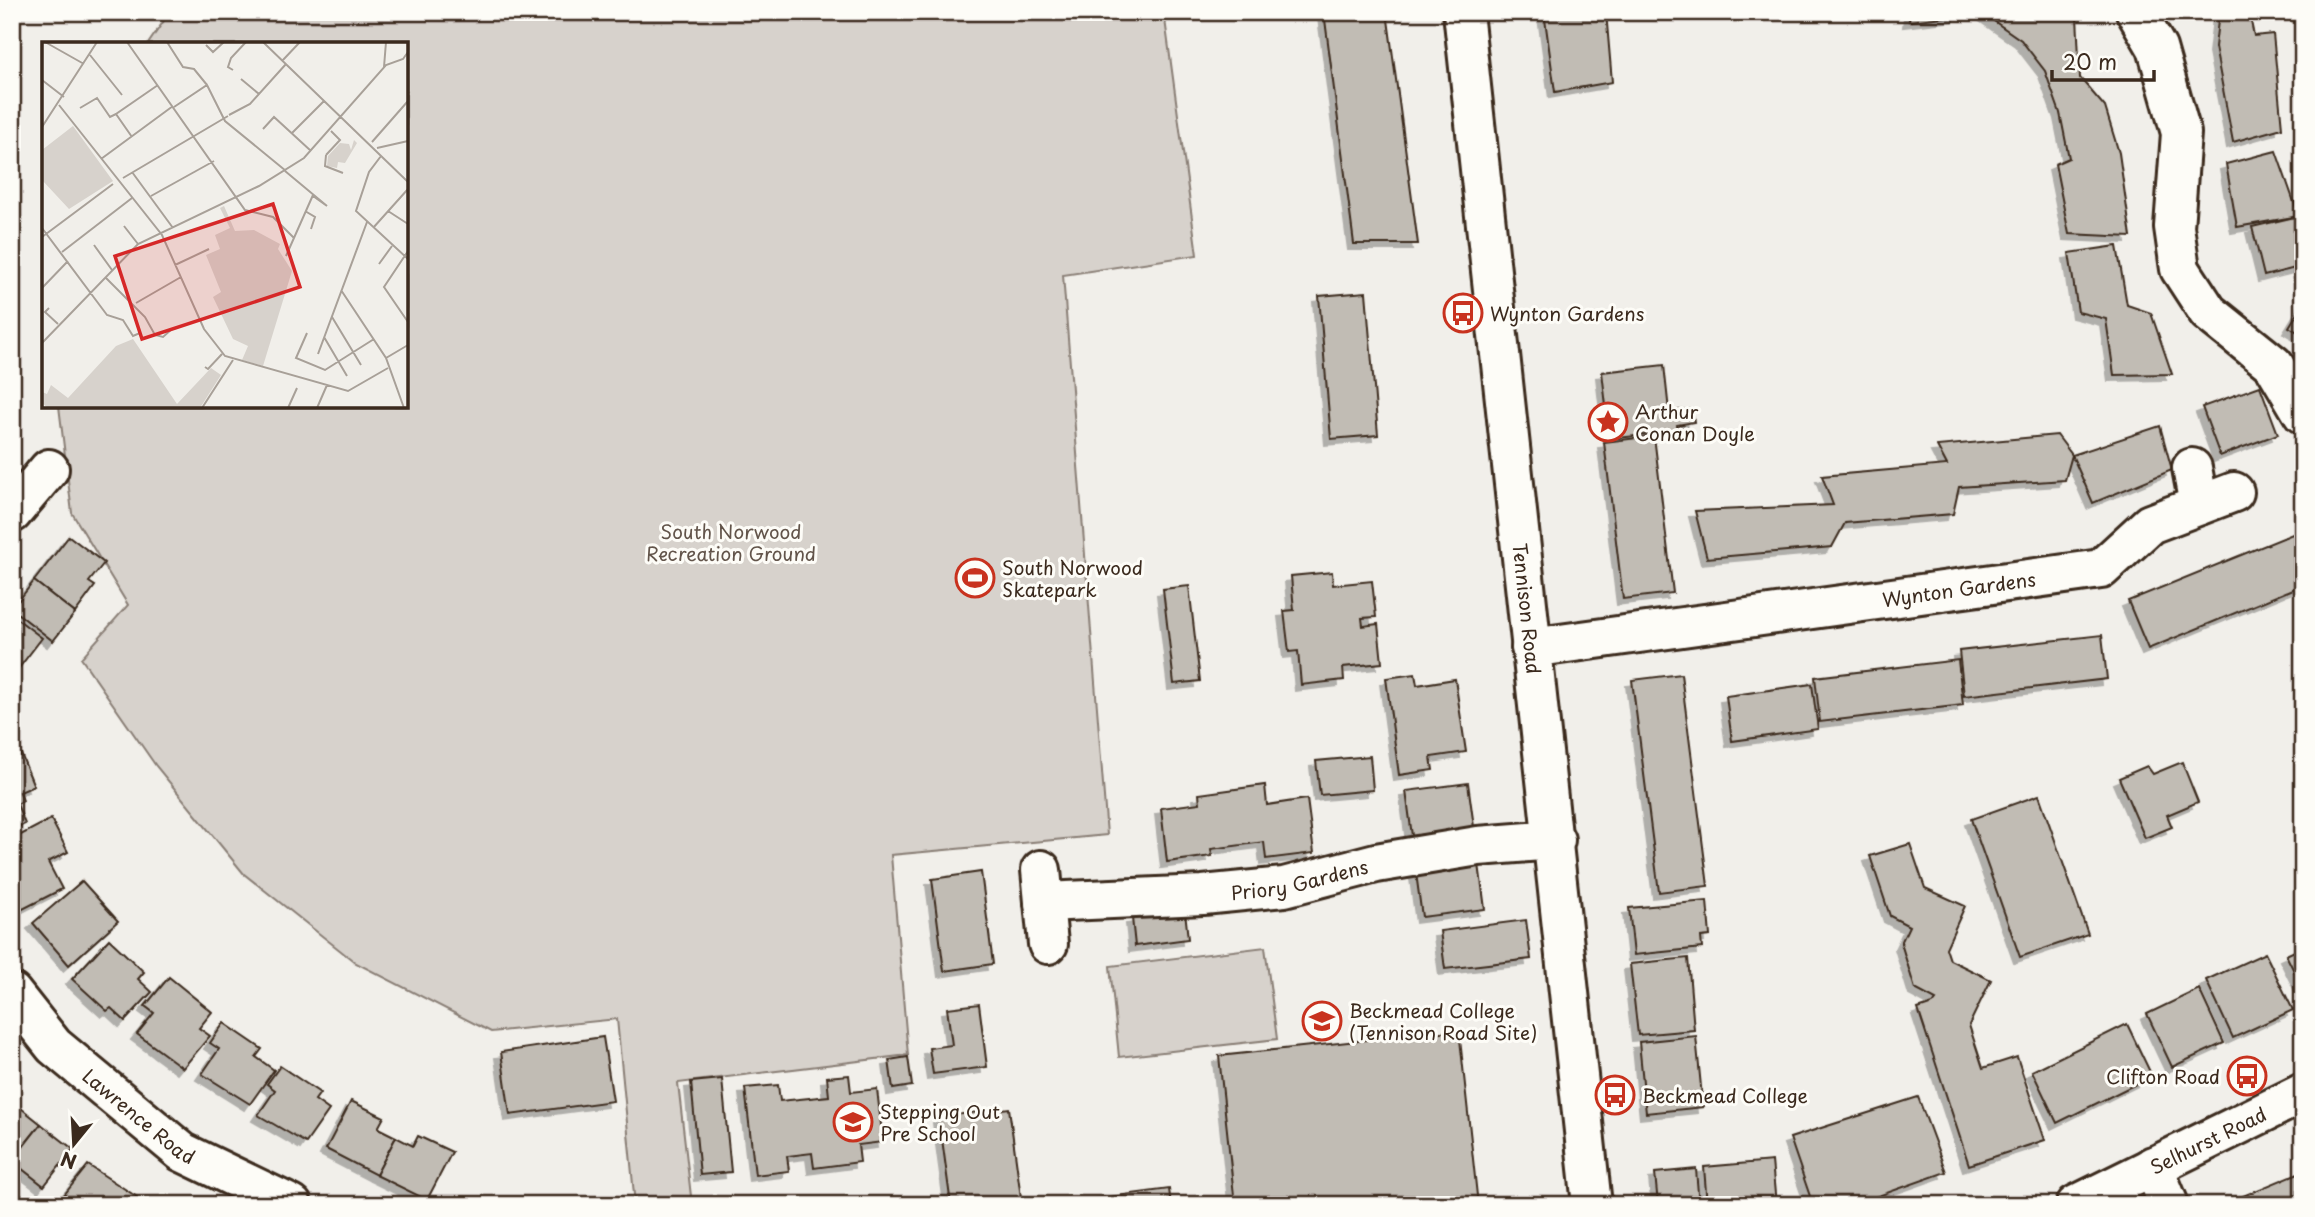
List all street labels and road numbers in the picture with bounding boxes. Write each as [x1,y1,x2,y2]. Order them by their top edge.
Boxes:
street label: Tennison Road [1507,542,1548,675]
street label: Wynton Gardens [1881,564,2037,613]
street label: Priory Gardens [1230,852,1371,906]
street label: Lawrence Road [77,1062,200,1170]
street label: Selhurst Road [2145,1099,2271,1181]

